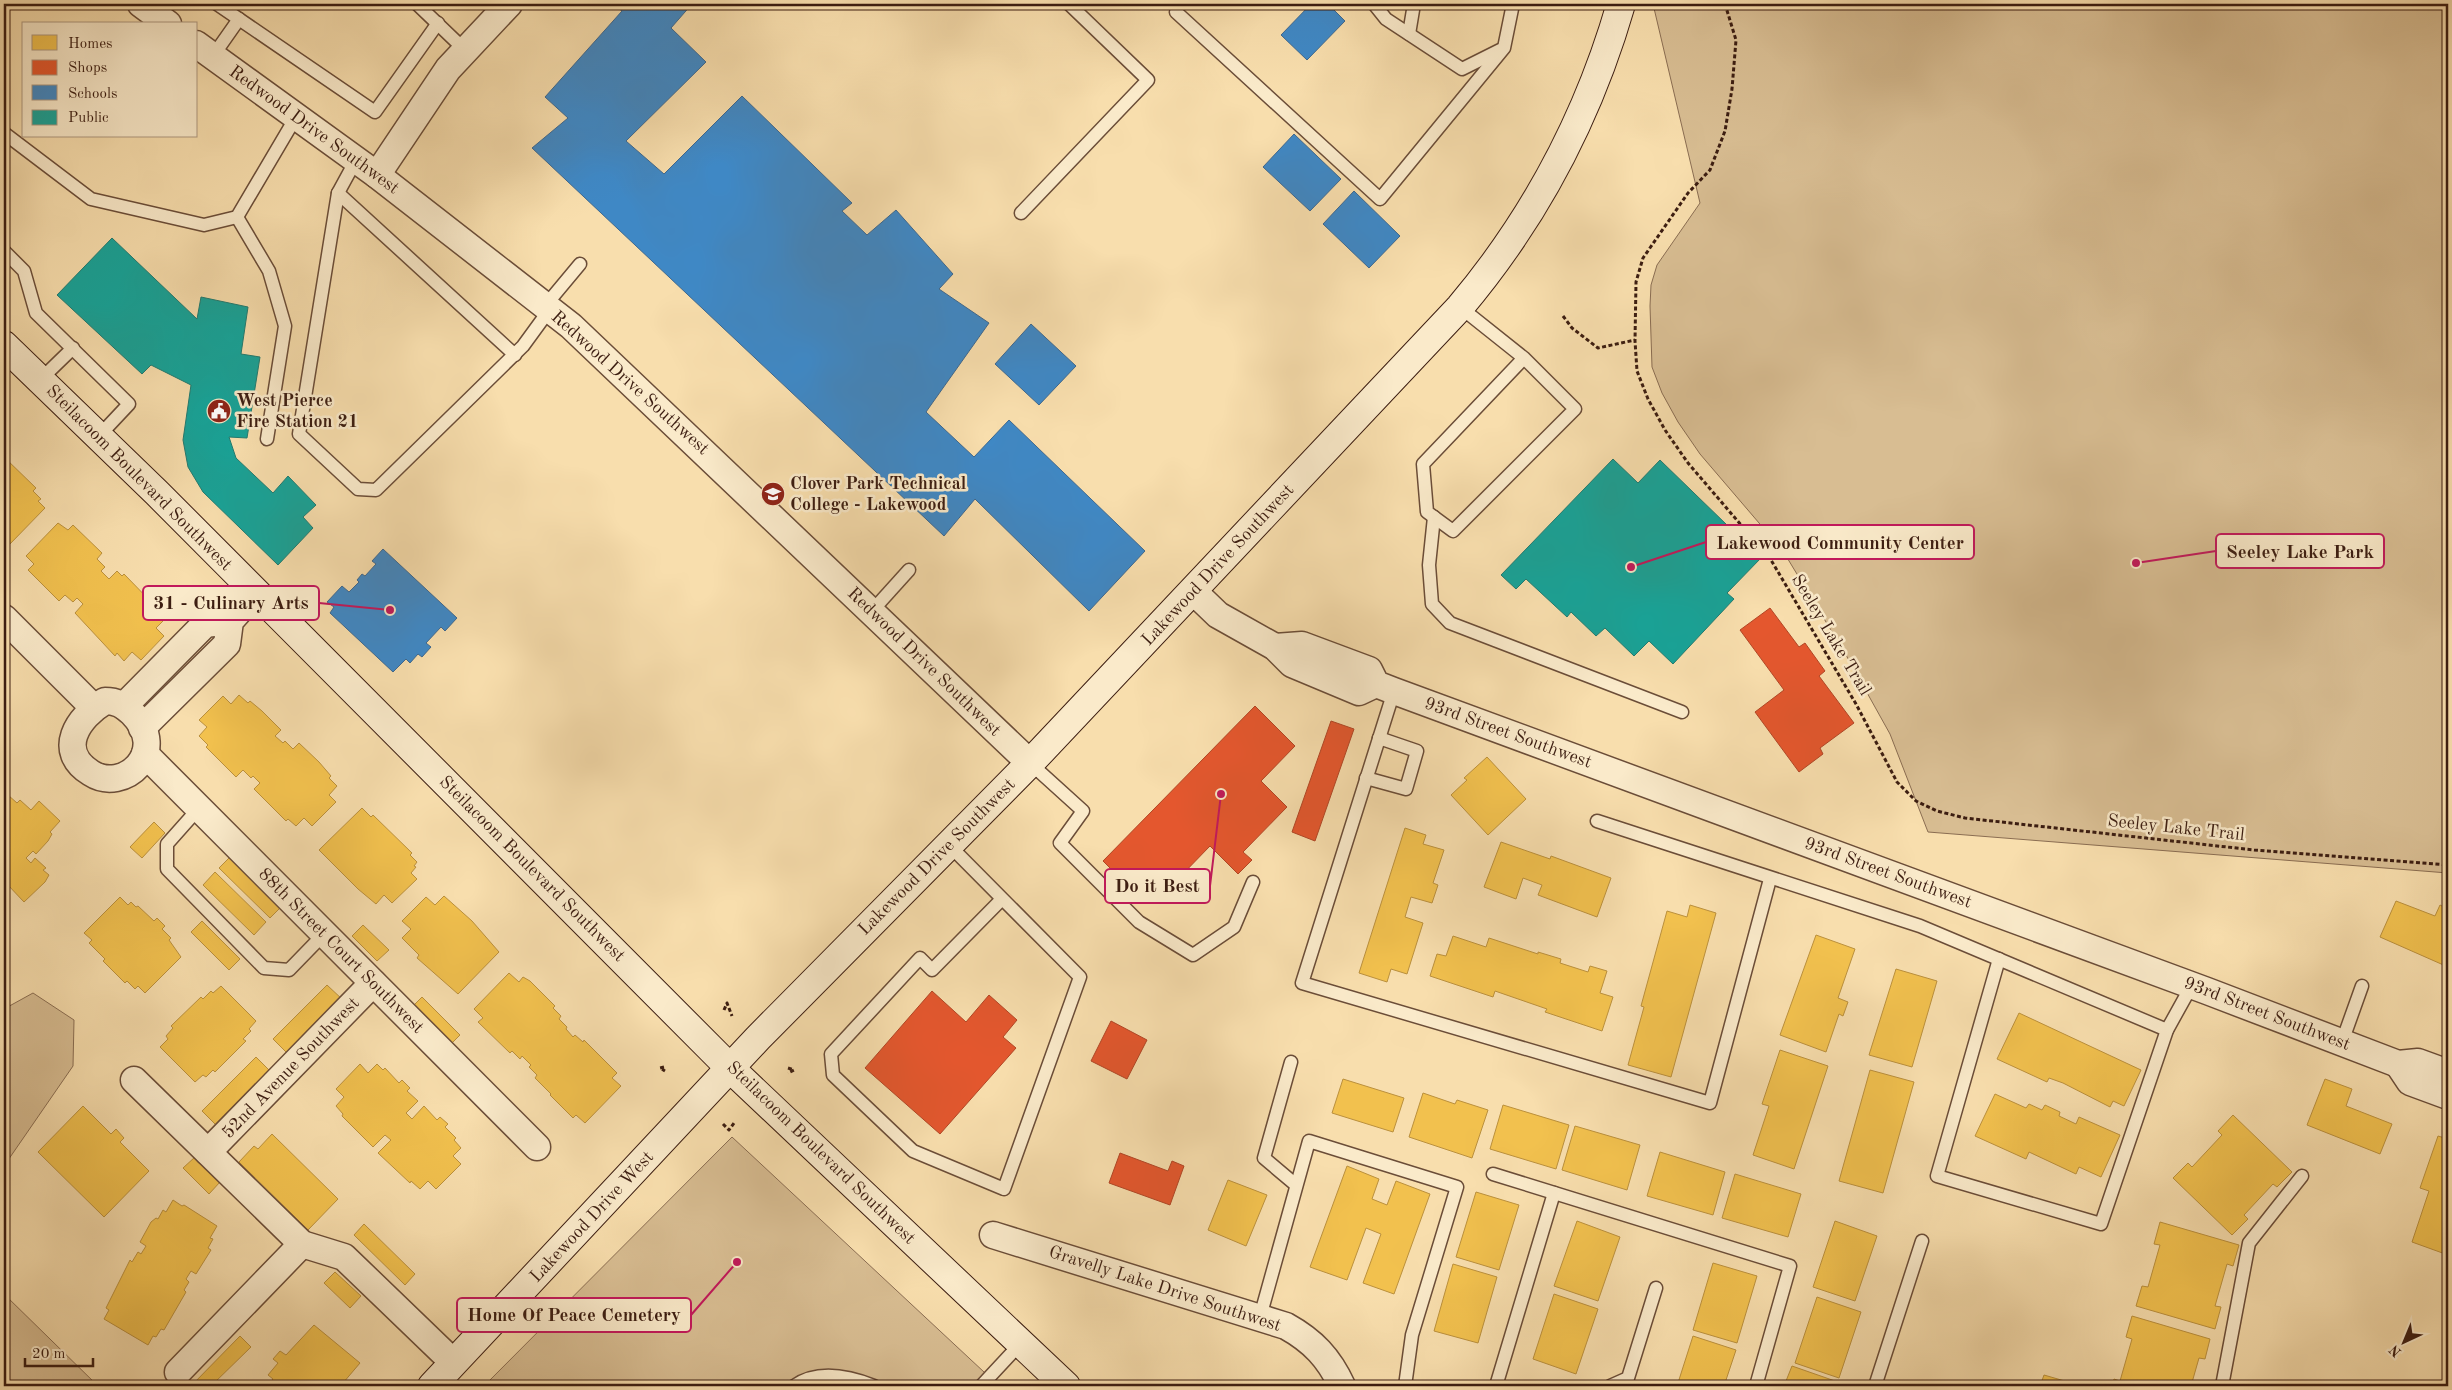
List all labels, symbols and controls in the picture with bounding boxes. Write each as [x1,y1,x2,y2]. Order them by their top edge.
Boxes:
legend [22,22,198,138]
text: Homes [68,37,113,52]
text: Shops [68,61,107,76]
street label: Redwood Drive Southwest [226,62,402,198]
text: Schools [68,87,117,102]
text: Public [68,111,109,126]
street label: Redwood Drive Southwest [548,308,712,458]
street label: Steilacoom Boulevard Southwest [43,382,235,574]
place label: West Pierce Fire Station 21 [236,392,358,431]
public building icon: West Pierce Fire Station 21 [206,398,232,424]
place label: Clover Park Technical College - Lakewood [790,475,967,514]
school or university icon: Clover Park Technical College - Lakewood [760,481,786,507]
street label: Lakewood Drive Southwest [1139,481,1297,649]
callout: Lakewood Community Center [1706,525,1974,559]
callout: Seeley Lake Park [2216,534,2384,568]
text: Lakewood Community Center [1716,535,1964,554]
text: Seeley Lake Park [2226,544,2374,563]
street label: Seeley Lake Trail [1788,571,1874,699]
street label: Redwood Drive Southwest [844,584,1004,740]
callout: 31 - Culinary Arts [143,586,319,620]
text: 31 - Culinary Arts [153,595,309,614]
street label: 93rd Street Southwest [1422,694,1594,772]
street label: Steilacoom Boulevard Southwest [436,773,628,965]
street label: Lakewood Drive Southwest [855,775,1019,939]
street label: Seeley Lake Trail [2106,812,2246,844]
street label: 93rd Street Southwest [1802,834,1974,912]
street label: 88th Street Court Southwest [255,865,427,1037]
callout: Do it Best [1105,869,1210,903]
text: Do it Best [1114,878,1200,897]
street label: 93rd Street Southwest [2181,974,2353,1054]
street label: 52nd Avenue Southwest [219,994,363,1142]
street label: Steilacoom Boulevard Southwest [723,1058,919,1248]
street label: Lakewood Drive West [527,1148,657,1286]
street label: Gravelly Lake Drive Southwest [1047,1243,1283,1335]
callout: Home Of Peace Cemetery [457,1298,691,1332]
text: Home Of Peace Cemetery [467,1307,681,1326]
north arrow [2380,1318,2430,1368]
scale bar [25,1335,92,1367]
text: N [2387,1342,2404,1359]
text: 20 m [32,1347,66,1362]

